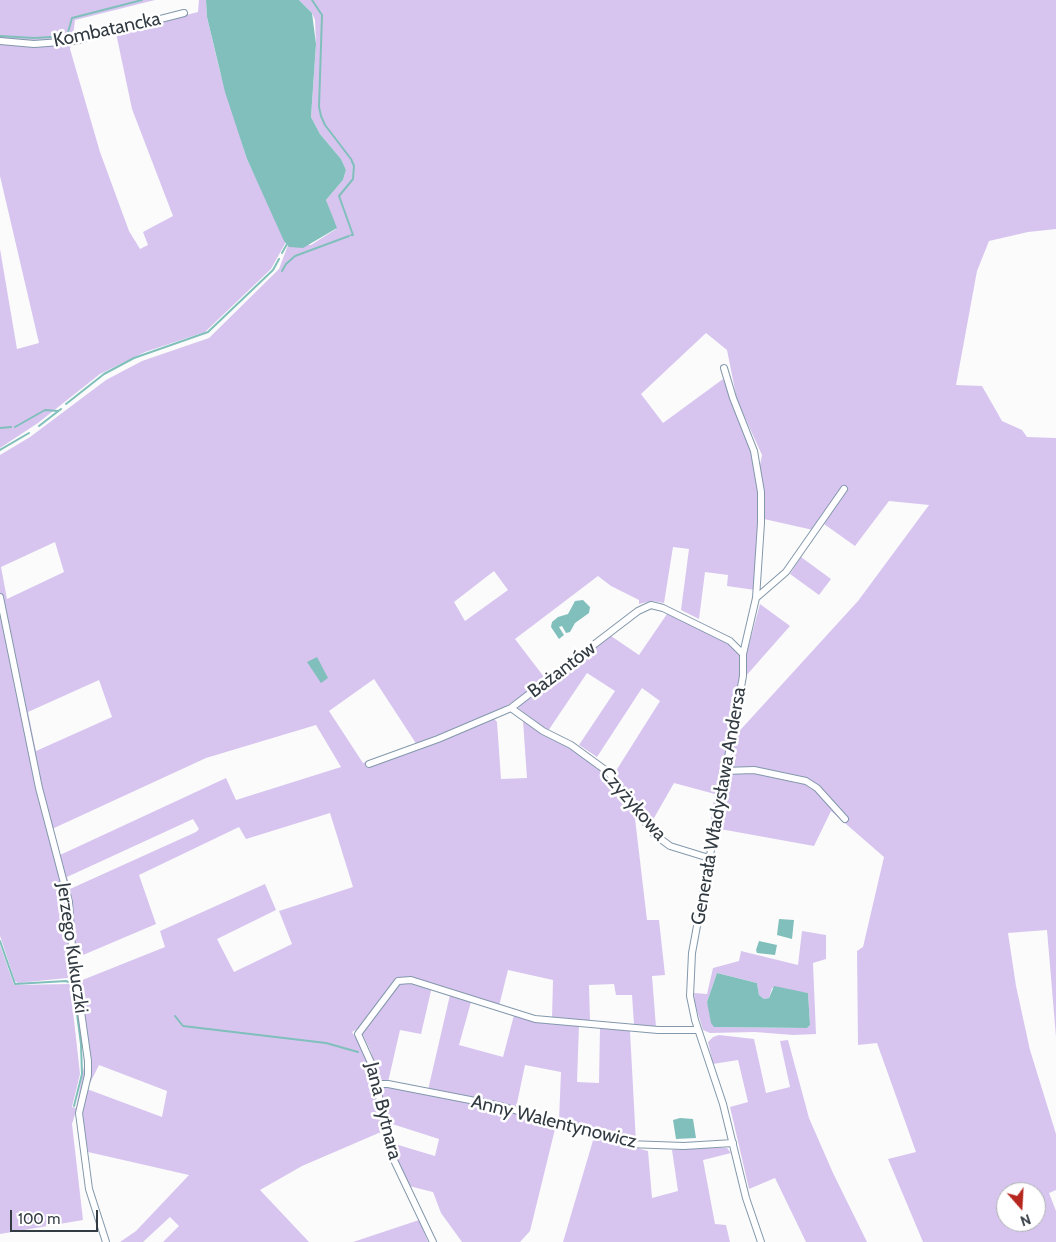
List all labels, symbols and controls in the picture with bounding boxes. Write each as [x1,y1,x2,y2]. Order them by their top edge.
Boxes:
street label: Kombatancka [51,8,163,52]
street label: Bażantów [523,637,601,703]
street label: Generała Władysława Andersa [687,685,751,927]
street label: Czyżykowa [595,763,671,845]
street label: Jerzego Kukuczki [52,881,92,1015]
street label: Jana Bytnara [360,1060,406,1162]
street label: Anny Walentynowicz [469,1090,639,1154]
north arrow [996,1182,1046,1232]
scale bar [12,1200,100,1232]
text: 100 m [18,1210,60,1228]
text: N [1018,1210,1033,1230]

